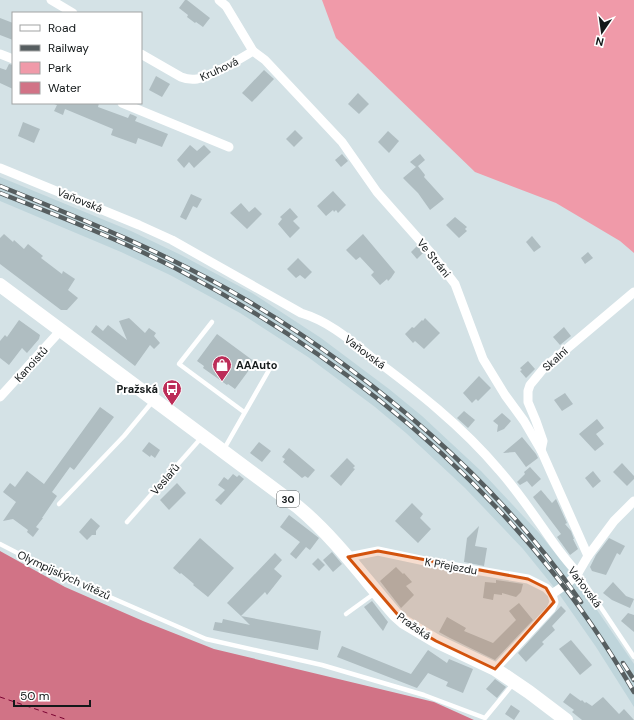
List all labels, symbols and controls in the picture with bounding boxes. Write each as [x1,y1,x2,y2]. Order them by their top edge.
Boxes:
legend [12,12,142,104]
north arrow [582,12,622,52]
text: Road [48,20,76,36]
text: N [594,34,605,49]
text: Railway [48,40,89,56]
street label: Kruhová [198,54,240,84]
text: Park [48,60,72,76]
text: Water [48,80,82,96]
street label: Vaňovská [55,185,105,215]
street label: Ve Stráni [414,236,454,280]
street label: Vaňovská [342,332,388,372]
street label: Kanoistů [11,343,51,385]
street label: Skalní [540,344,571,374]
shop icon: AAAuto [211,354,233,382]
place label: AAAuto [236,358,278,372]
bus stop icon: Pražská [161,378,183,406]
place label: Pražská [116,382,158,396]
street label: Veslařů [148,460,182,498]
road number: 30 [277,491,299,507]
street label: Olympijských vítězů [15,547,113,603]
street label: K Přejezdu [424,555,478,577]
street label: Vaňovská [565,564,605,610]
street label: Pražská [394,609,434,643]
scale bar [14,682,90,708]
text: 50 m [20,688,49,704]

